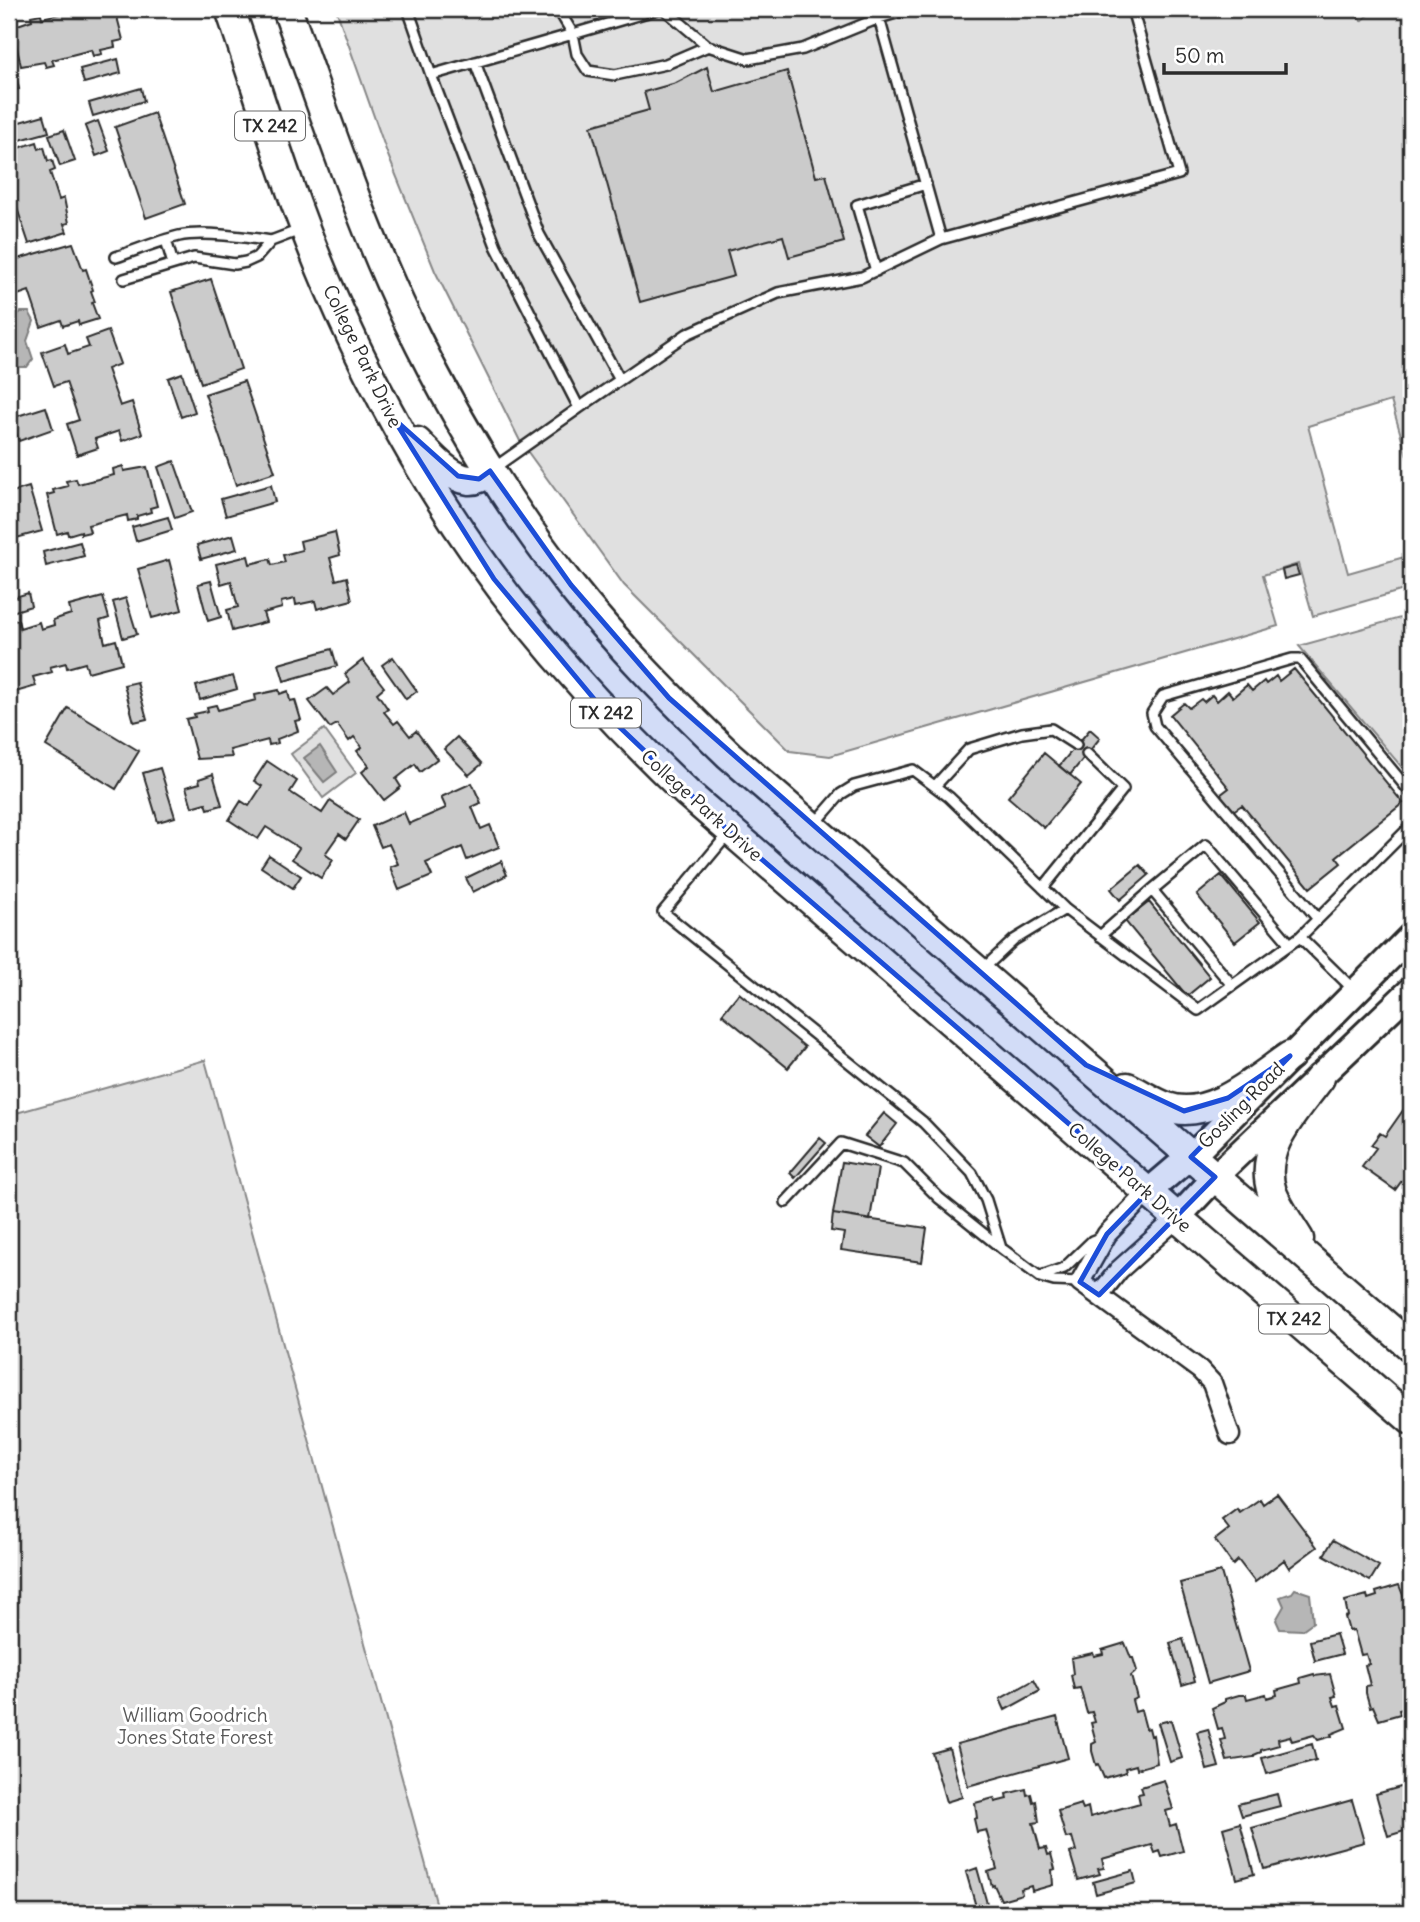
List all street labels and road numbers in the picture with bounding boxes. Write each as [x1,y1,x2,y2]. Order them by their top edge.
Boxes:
road number: TX 242 [235,112,305,140]
street label: College Park Drive [318,281,408,431]
road number: TX 242 [571,698,641,728]
street label: College Park Drive [636,744,768,866]
street label: Gosling Road [1193,1057,1289,1153]
street label: College Park Drive [1063,1117,1197,1237]
road number: TX 242 [1259,1304,1329,1334]

